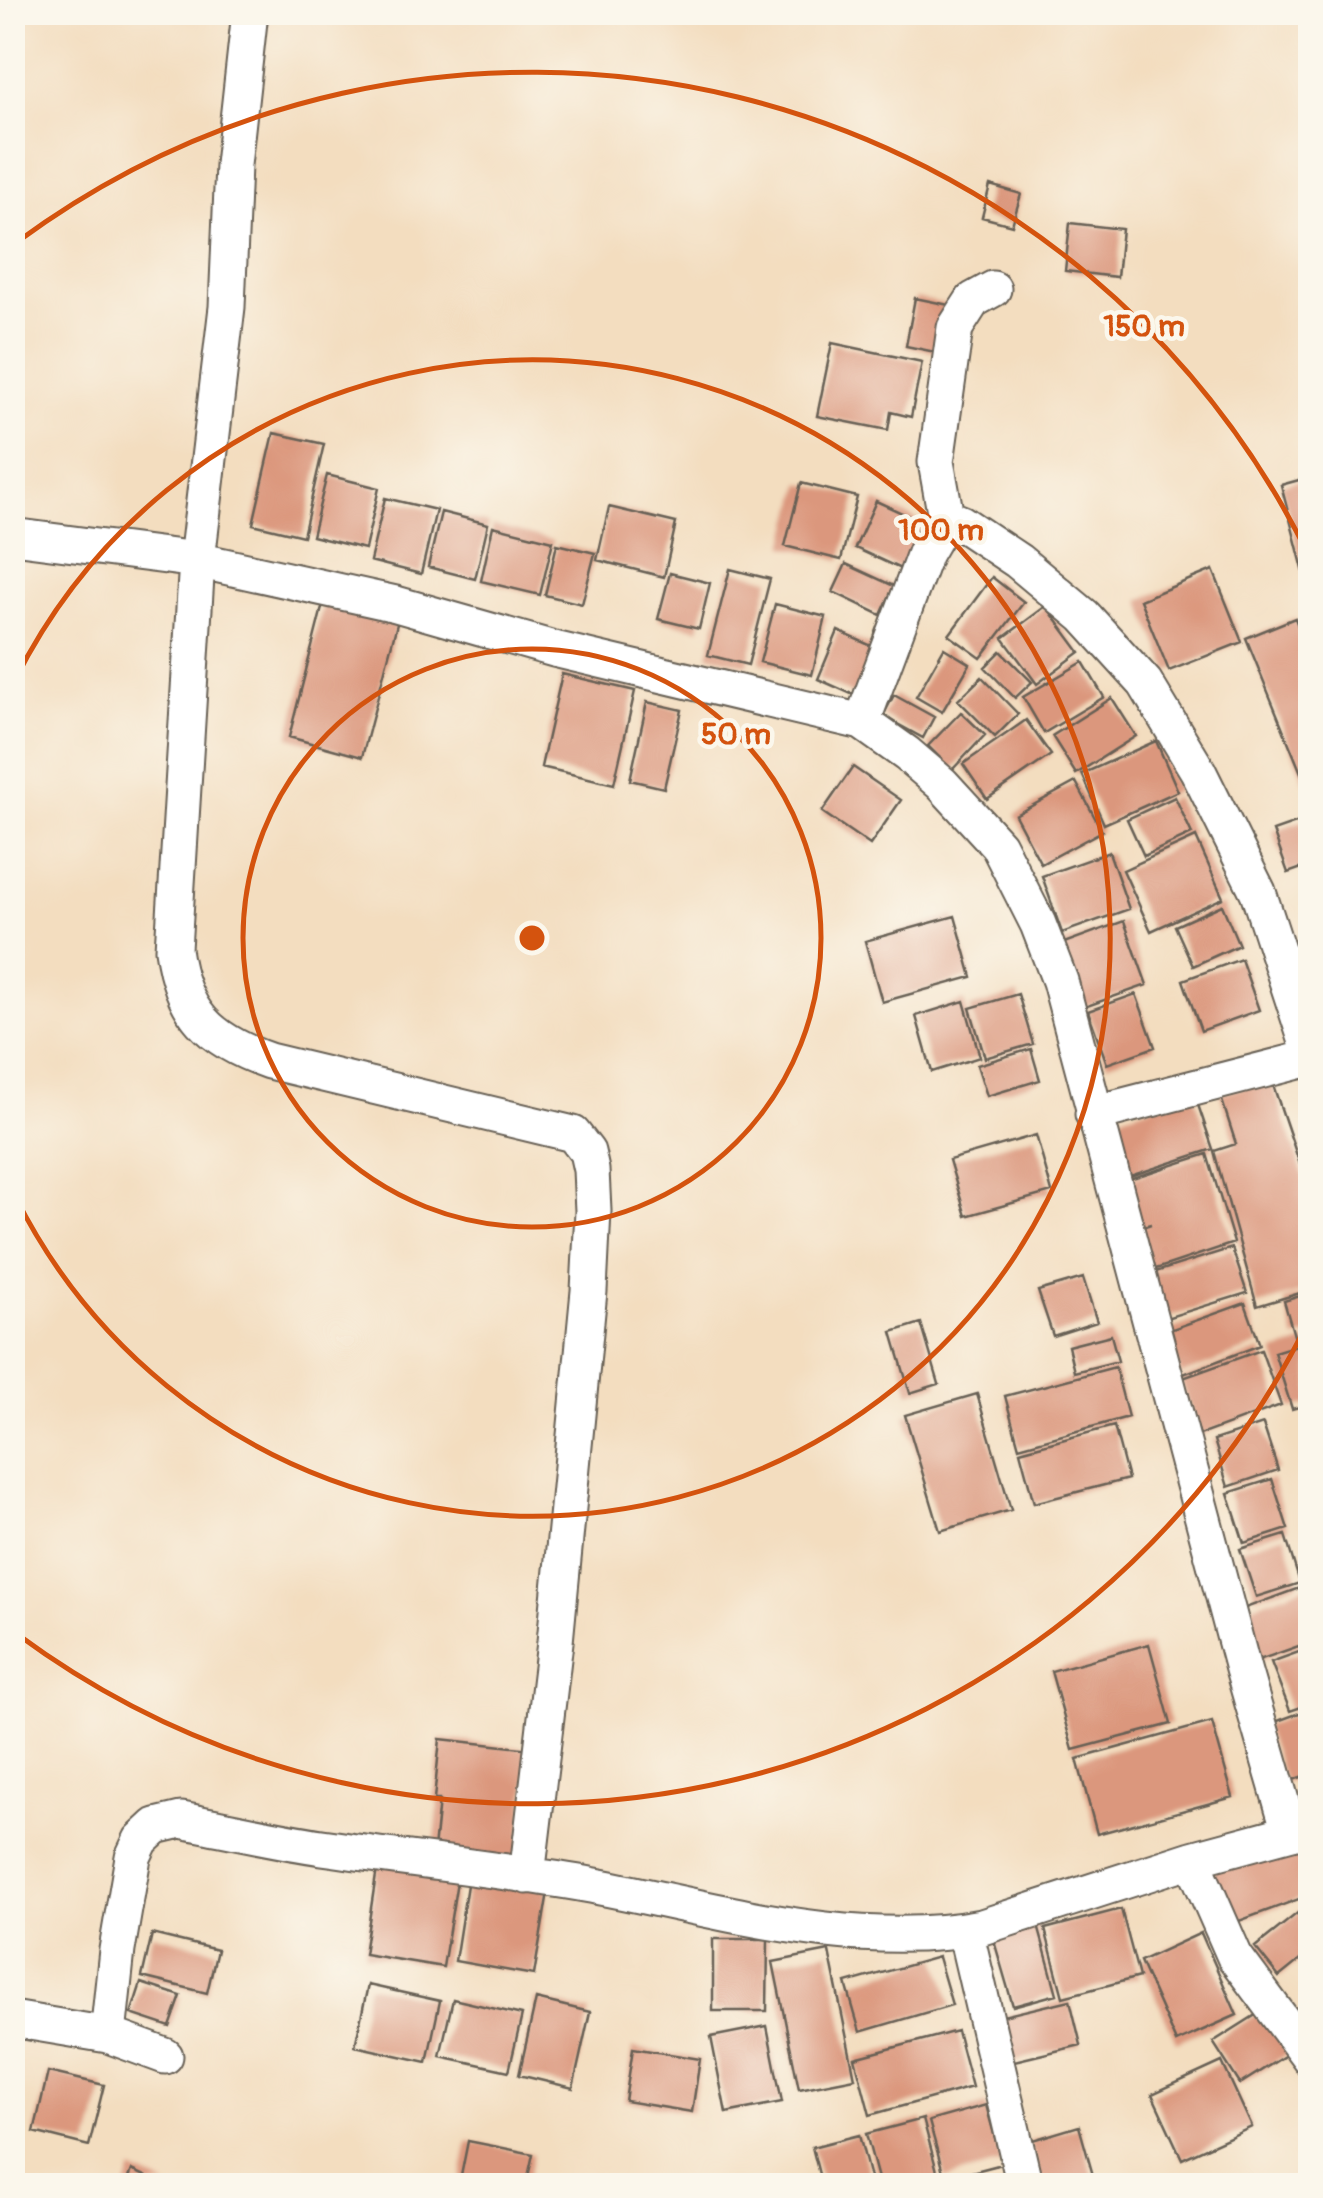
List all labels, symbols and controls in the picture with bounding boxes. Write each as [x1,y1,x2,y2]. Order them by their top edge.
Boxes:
text: 150 m [1103,308,1185,345]
text: 100 m [898,512,984,549]
text: 50 m [701,716,771,753]
centre of rings [514,920,550,956]

